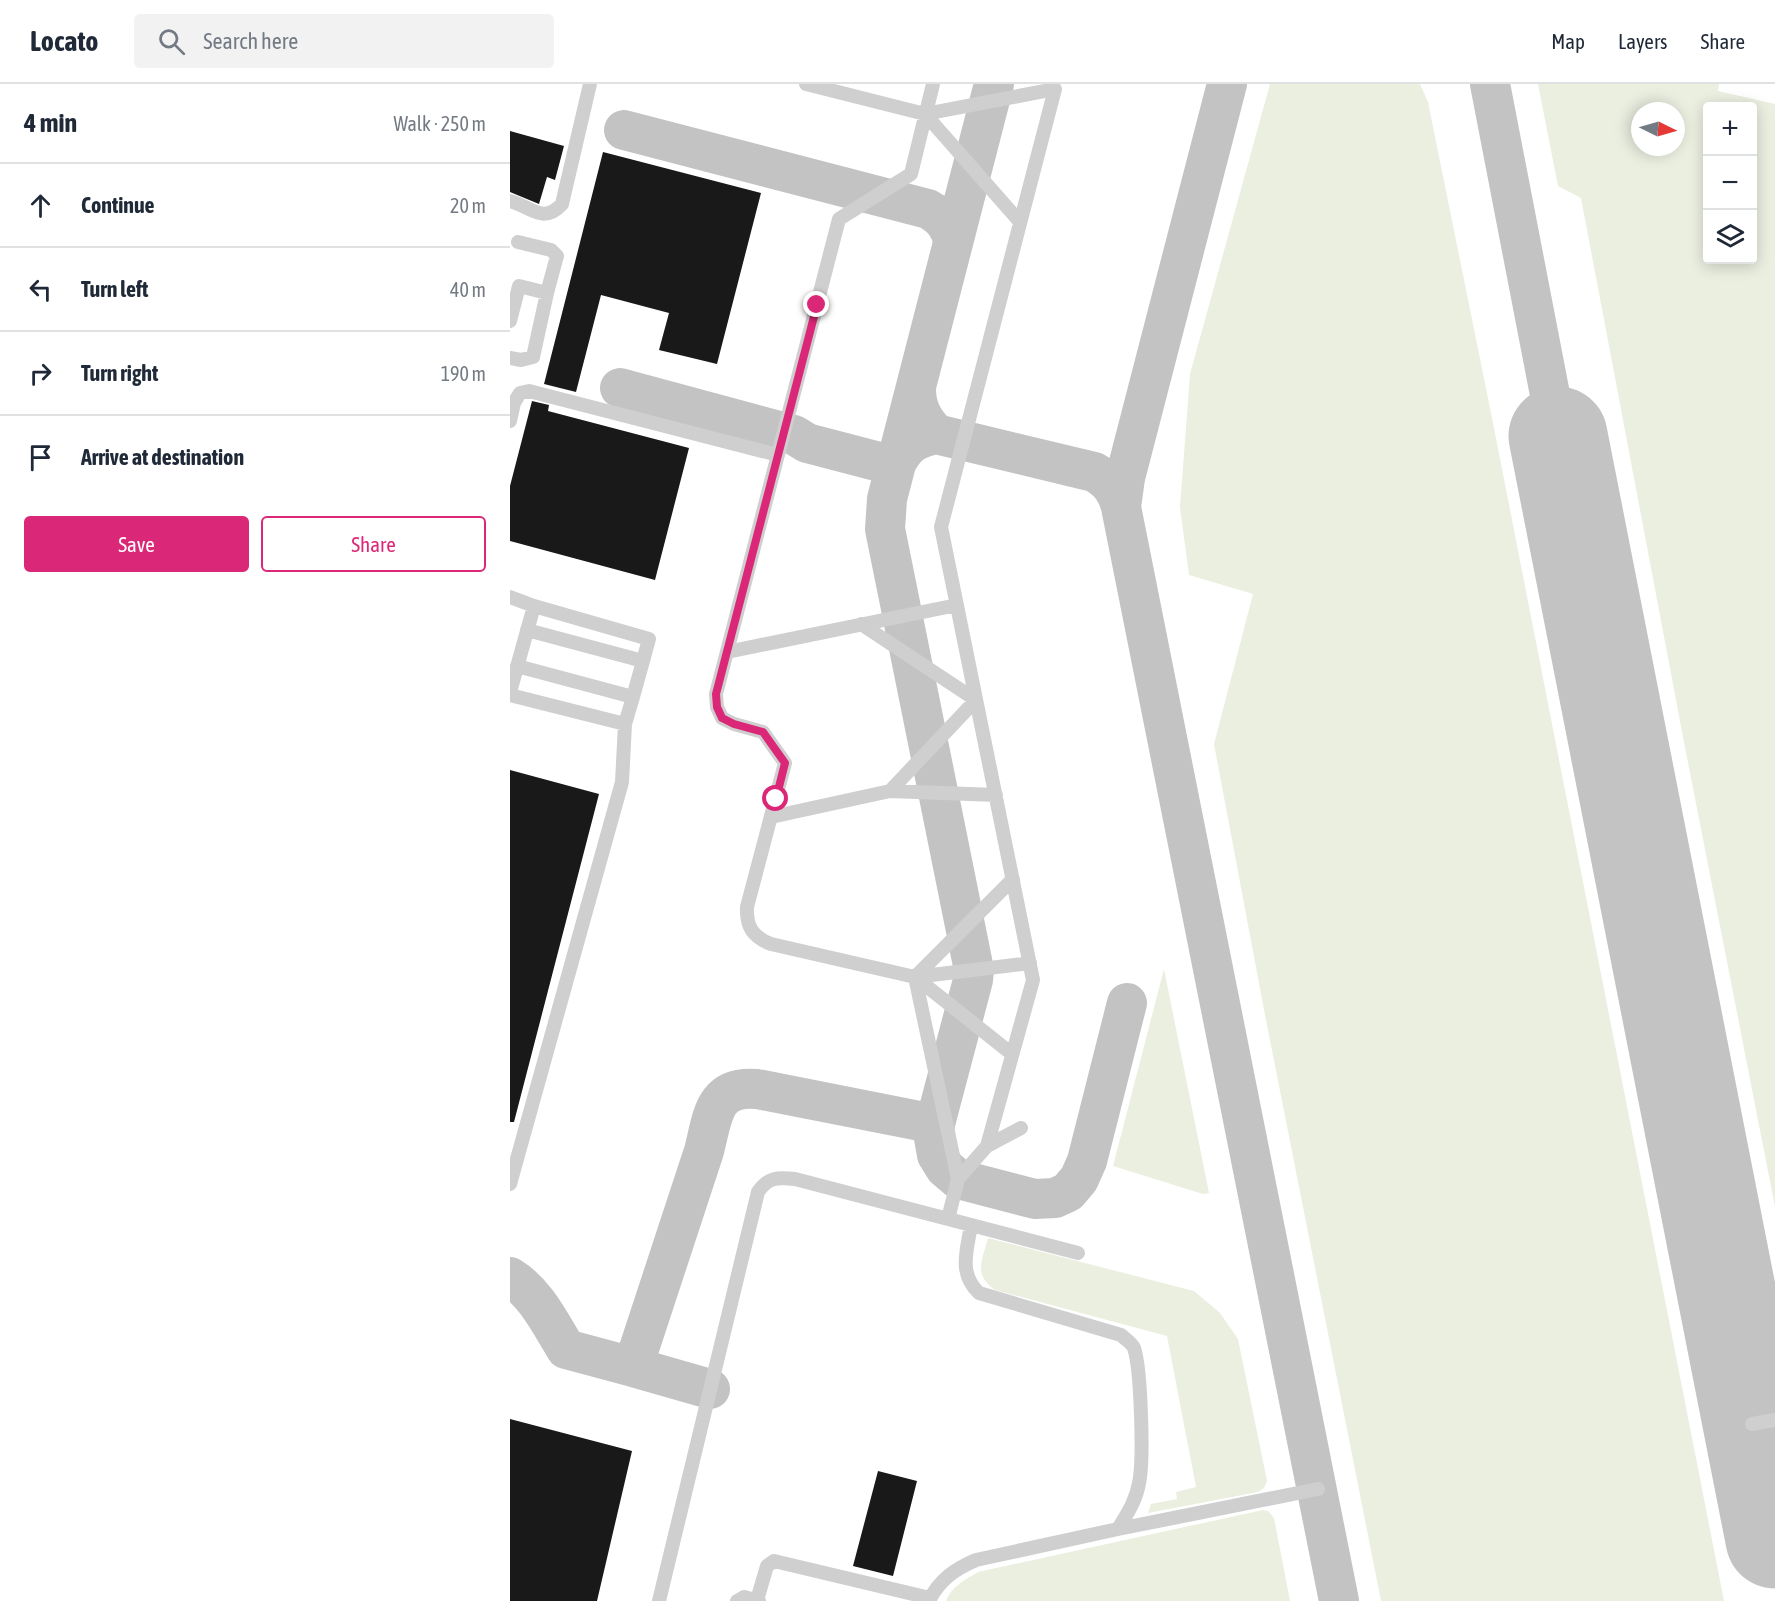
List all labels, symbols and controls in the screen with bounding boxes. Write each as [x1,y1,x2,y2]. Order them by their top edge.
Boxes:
search box [134,14,554,68]
text: Locato [30,25,98,57]
icon: search [155,25,188,58]
text: Search here [203,28,298,54]
text: Map [1551,29,1585,53]
text: Layers [1618,29,1668,53]
text: Share [1701,29,1745,53]
north arrow [1631,102,1685,156]
map controls [1703,102,1757,264]
button: + [1703,102,1757,156]
text: 4 min [24,108,77,138]
text: Walk · 250 m [394,112,486,135]
button: − [1703,156,1757,210]
icon: ahead [24,189,57,222]
text: Continue [81,192,155,218]
text: 20 m [450,194,486,217]
button: layers [1703,210,1757,264]
icon: left [24,273,57,306]
text: Turn left [81,276,148,302]
text: 40 m [450,278,486,301]
route end [803,291,829,317]
icon: right [24,357,57,390]
text: Turn right [81,360,158,386]
text: 190 m [441,362,486,385]
icon: arrive [24,441,57,474]
text: Arrive at destination [81,444,244,470]
button: Save [24,516,249,572]
button: Share [261,516,486,572]
route start [762,785,788,811]

